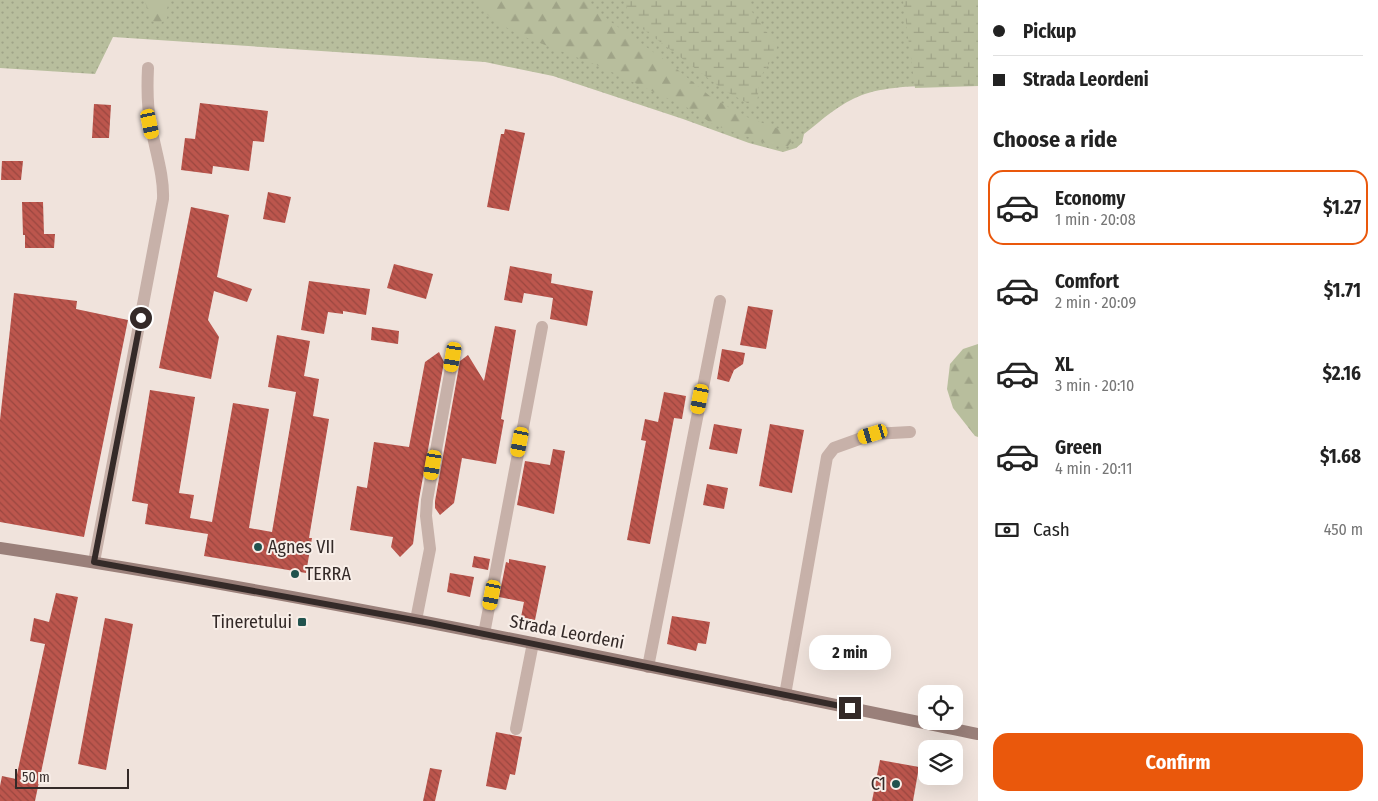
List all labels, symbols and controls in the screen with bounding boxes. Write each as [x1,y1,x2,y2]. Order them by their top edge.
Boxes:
text: Pickup [1023,20,1076,43]
text: Strada Leordeni [1023,68,1149,91]
car [139,108,160,140]
text: Choose a ride [993,126,1117,153]
icon: car [995,185,1040,230]
text: Economy [1055,187,1125,210]
text: $1.27 [1323,196,1361,219]
text: 1 min · 20:08 [1055,210,1136,229]
icon: car [995,268,1040,313]
text: Comfort [1055,270,1119,293]
text: $1.71 [1324,279,1361,302]
text: 2 min · 20:09 [1055,293,1136,312]
route start [130,307,152,329]
car [443,341,462,373]
icon: car [995,351,1040,396]
text: XL [1055,353,1074,376]
text: $2.16 [1323,362,1361,385]
text: 3 min · 20:10 [1055,376,1134,395]
car [689,383,710,415]
car [856,422,889,446]
car [509,426,530,458]
icon: car [995,434,1040,479]
text: Green [1055,436,1102,459]
text: $1.68 [1320,445,1361,468]
car [423,449,442,481]
text: 4 min · 20:11 [1055,459,1133,478]
icon: cash [993,516,1021,544]
text: Cash [1033,518,1070,541]
text: 450 m [1324,520,1363,539]
place label: Agnes VII [268,536,335,558]
marker: Agnes VII [252,541,264,553]
place label: TERRA [305,563,351,585]
marker: TERRA [289,568,301,580]
car [481,579,502,611]
street label: Strada Leordeni [508,610,626,654]
place label: Tineretului [212,611,292,633]
marker: Tineretului [296,616,308,628]
callout: 2 min [809,636,891,670]
text: 2 min [832,643,868,662]
map controls [918,685,963,785]
button: locate [918,685,963,730]
route end [839,697,861,719]
button: Confirm [993,733,1363,791]
button: layers [918,740,963,785]
scale bar [15,766,129,789]
text: 50 m [22,769,50,786]
place label: C1 [871,773,886,795]
marker: C1 [890,778,902,790]

